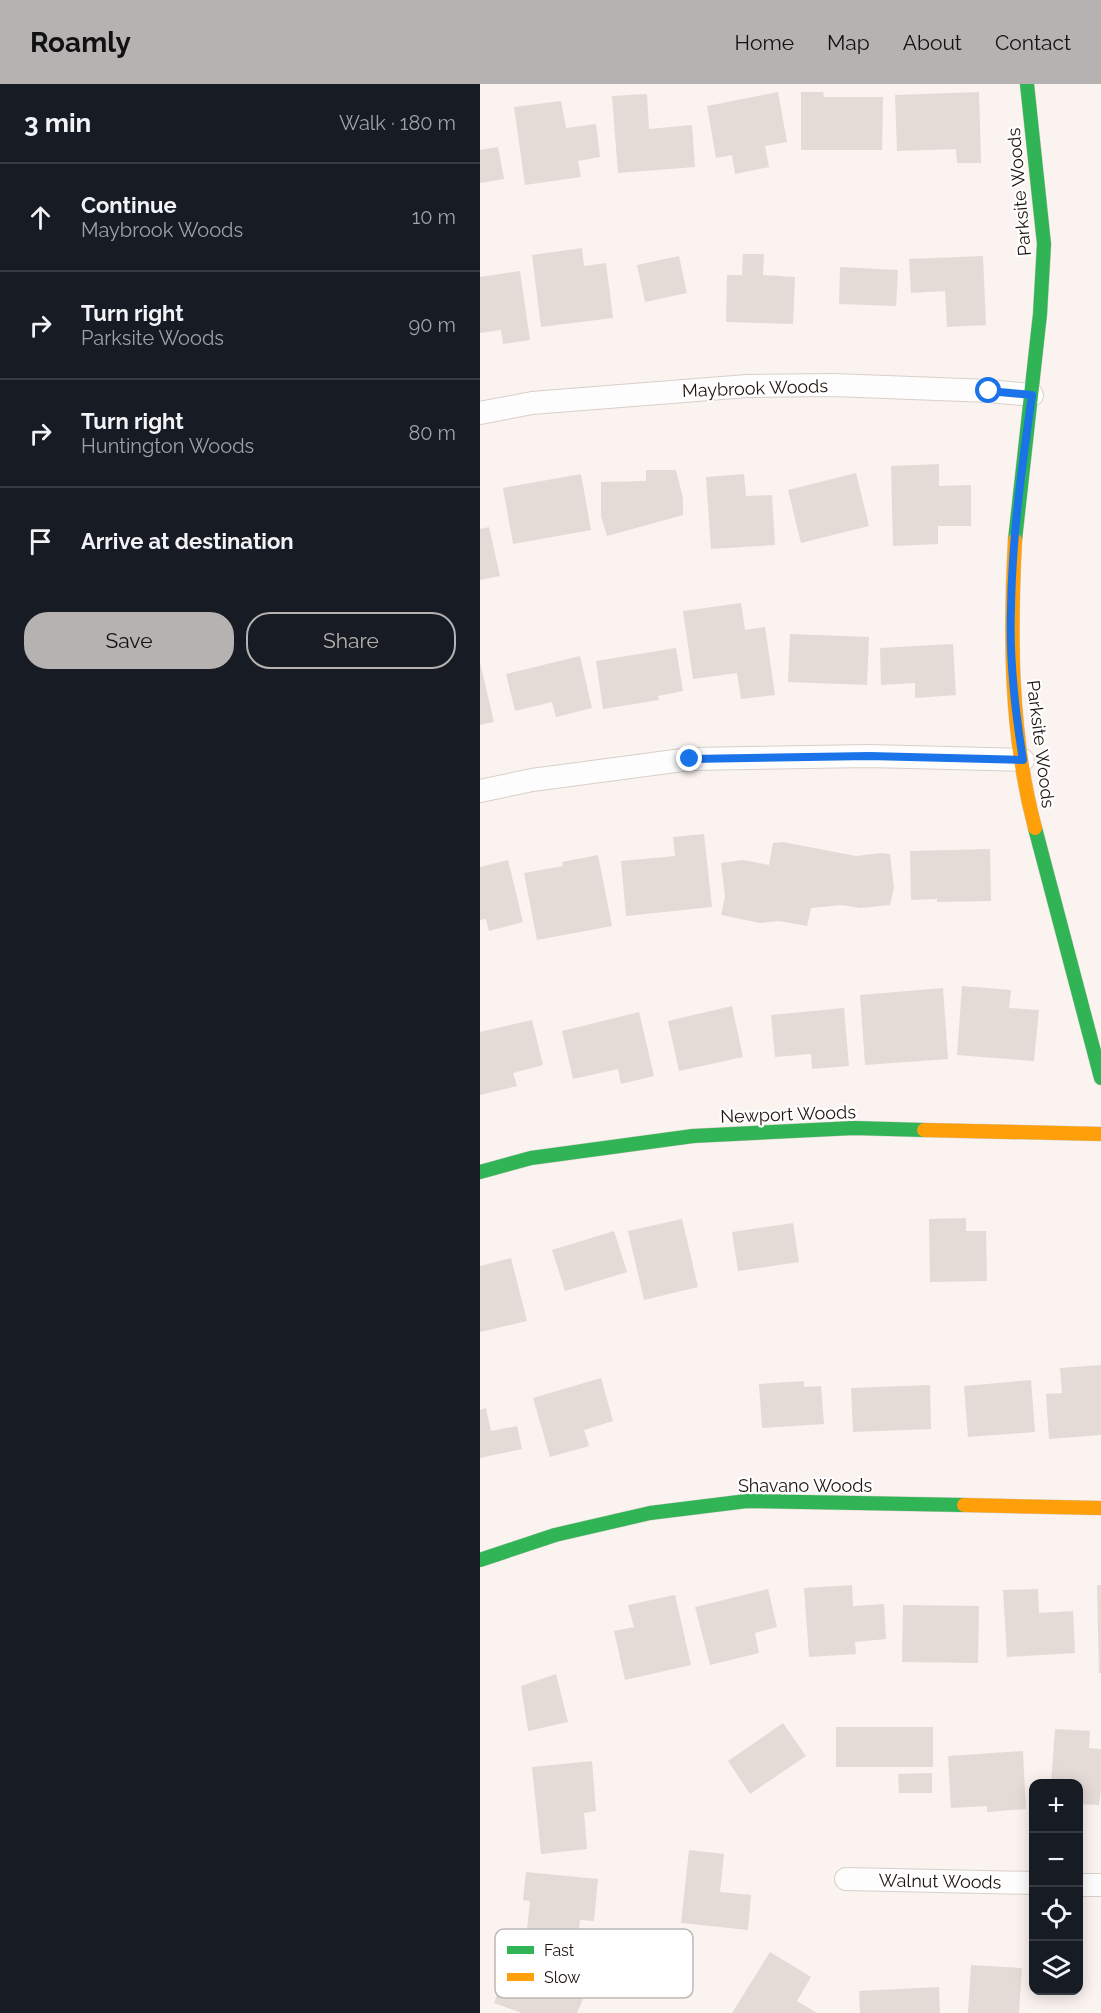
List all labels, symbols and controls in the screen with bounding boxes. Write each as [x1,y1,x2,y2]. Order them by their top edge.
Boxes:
text: Roamly [30,26,131,59]
text: Home [735,30,794,55]
text: Map [827,30,870,55]
text: About [903,30,962,55]
text: Contact [995,30,1071,55]
text: 3 min [24,108,91,138]
text: Walk · 180 m [339,111,456,135]
street label: Parksite Woods [1003,127,1035,257]
text: Continue [81,192,177,218]
icon: ahead [24,201,57,234]
text: 10 m [412,205,456,229]
text: Maybrook Woods [81,218,243,242]
text: Turn right [81,300,184,326]
icon: right [24,309,57,342]
text: 90 m [409,313,456,337]
text: Parksite Woods [81,326,224,350]
street label: Maybrook Woods [682,375,829,401]
route start [975,377,1001,403]
text: Turn right [81,408,184,434]
icon: right [24,417,57,450]
text: 80 m [408,421,456,445]
text: Huntington Woods [81,434,254,458]
icon: arrive [24,525,57,558]
text: Arrive at destination [81,528,294,554]
button: Save [24,612,234,669]
button: Share [246,612,456,669]
street label: Parksite Woods [1023,679,1059,809]
route end [676,745,702,771]
street label: Newport Woods [720,1101,857,1127]
street label: Shavano Woods [738,1475,872,1496]
map controls [1029,1779,1083,1995]
button: + [1029,1779,1083,1833]
button: − [1029,1833,1083,1887]
street label: Walnut Woods [878,1869,1002,1893]
button: locate [1029,1887,1083,1941]
legend [495,1929,693,1998]
text: Fast [544,1941,575,1960]
button: layers [1029,1941,1083,1995]
text: Slow [544,1968,580,1987]

